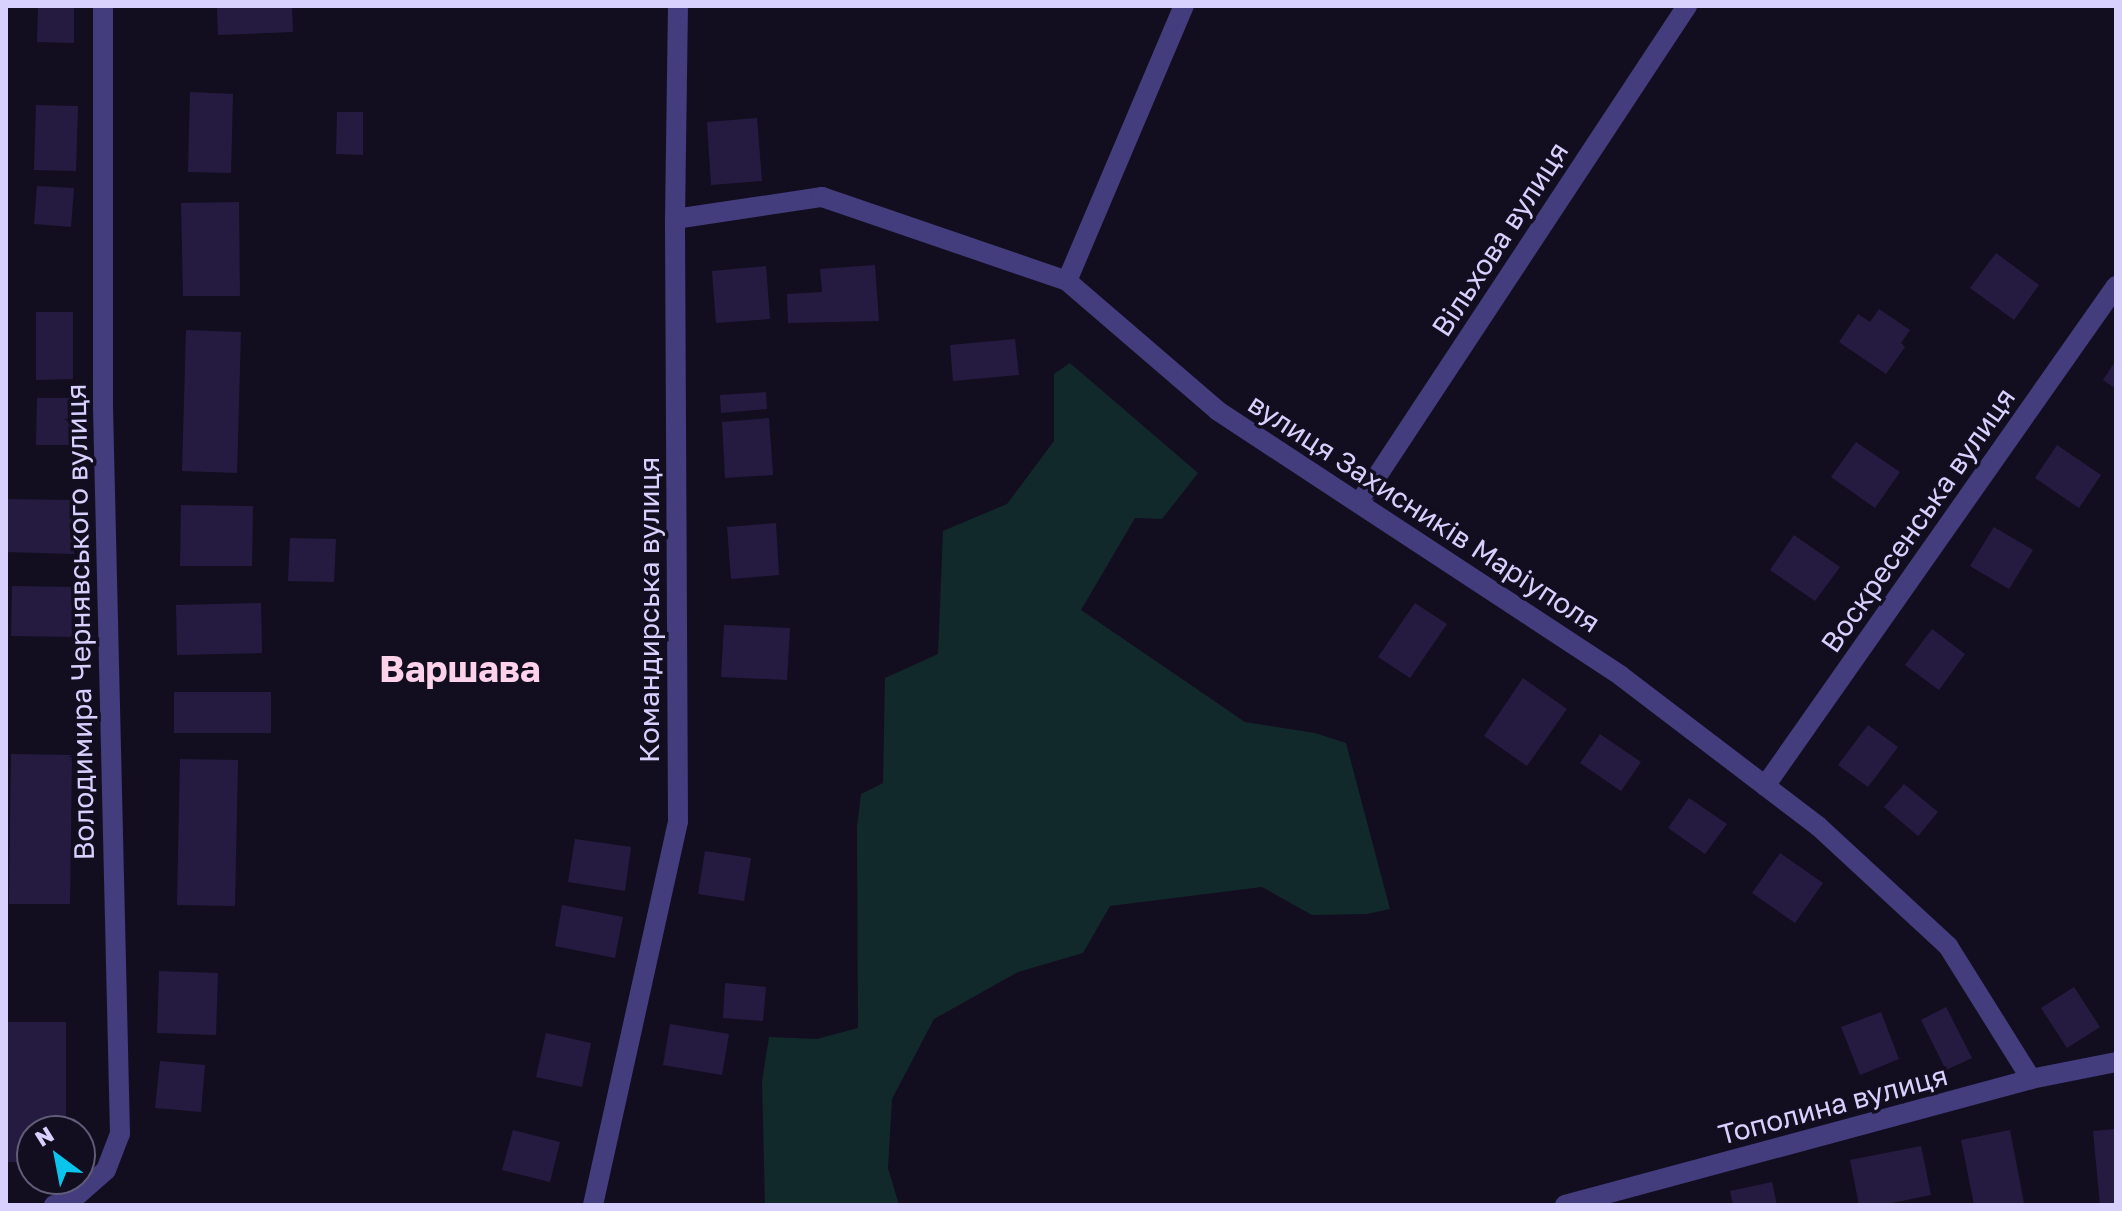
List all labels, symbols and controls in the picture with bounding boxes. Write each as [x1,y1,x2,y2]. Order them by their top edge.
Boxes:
street label: Вільхова вулиця [1425,136,1575,342]
street label: Воскресенська вулиця [1814,381,2022,659]
street label: Володимира Чернявського вулиця [59,383,101,861]
street label: вулиця Захисників Маріуполя [1242,387,1606,639]
street label: Командирська вулиця [632,457,666,763]
district label: Варшава [379,647,541,691]
street label: Тополина вулиця [1715,1058,1951,1152]
north arrow [16,1115,96,1195]
text: N [30,1120,58,1152]

